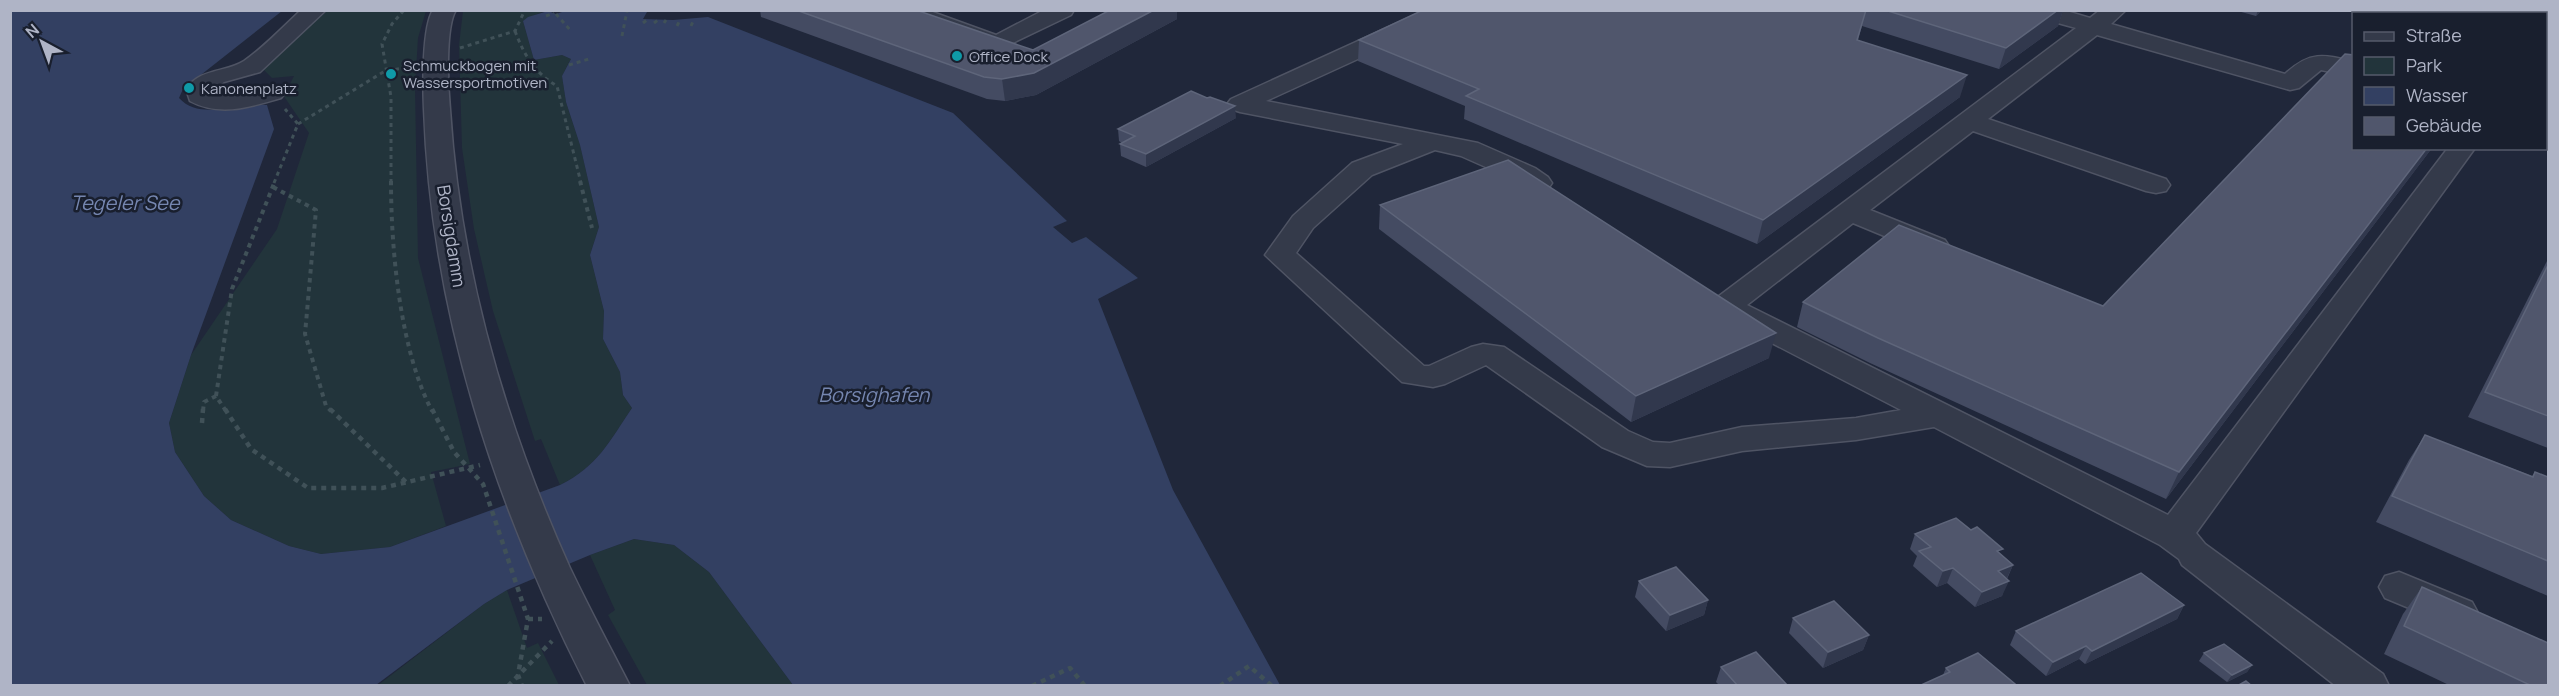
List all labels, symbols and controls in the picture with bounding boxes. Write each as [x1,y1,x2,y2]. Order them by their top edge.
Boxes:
north arrow [12,12,72,72]
legend [2352,12,2547,150]
text: N [21,19,44,43]
text: Straße [2406,23,2462,47]
place label: Office Dock [969,46,1049,67]
marker: Office Dock [950,49,964,63]
text: Park [2406,53,2443,77]
place label: Schmuckbogen mit Wassersportmotiven [403,55,547,93]
marker: Schmuckbogen mit Wassersportmotiven [384,67,398,81]
place label: Kanonenplatz [201,78,297,99]
marker: Kanonenplatz [182,81,196,95]
text: Wasser [2406,83,2468,107]
text: Gebäude [2406,113,2482,137]
street label: Borsigdamm [432,183,472,289]
water label: Tegeler See [71,189,181,216]
water label: Borsighafen [819,381,931,408]

